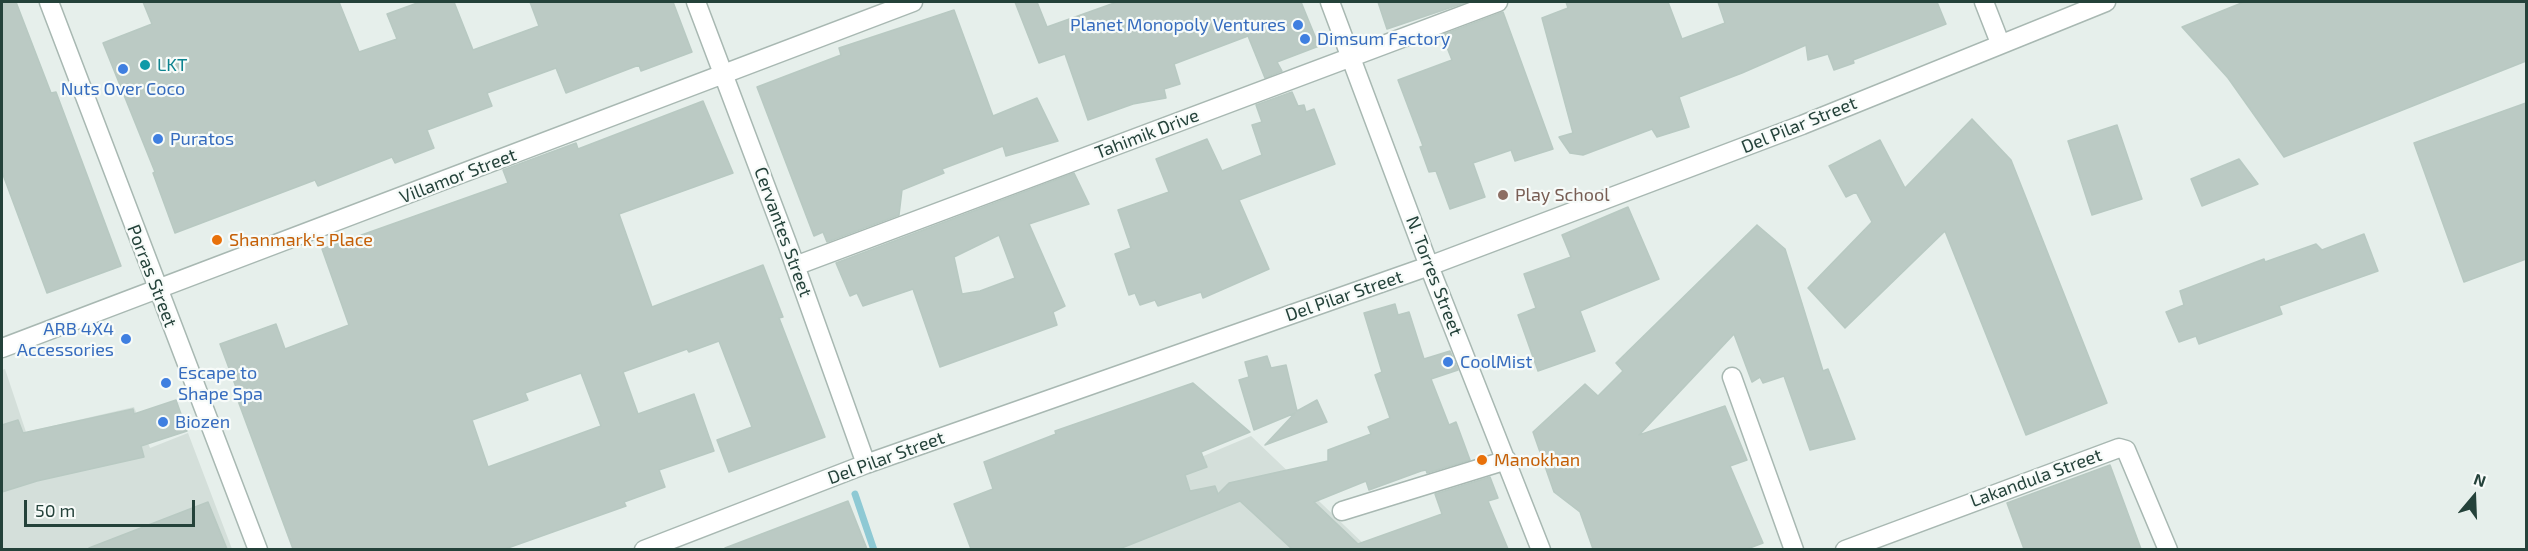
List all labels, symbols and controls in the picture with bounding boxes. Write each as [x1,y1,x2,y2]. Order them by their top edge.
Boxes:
place label: Planet Monopoly Ventures [1070,14,1286,36]
marker: Planet Monopoly Ventures [1291,18,1305,32]
place label: Dimsum Factory [1317,28,1450,50]
marker: Dimsum Factory [1298,32,1312,46]
place label: LKT [157,54,187,76]
marker: LKT [138,58,152,72]
marker: Nuts Over Coco [116,62,130,76]
place label: Nuts Over Coco [61,78,185,100]
street label: Del Pilar Street [1738,92,1860,158]
street label: Tahimik Drive [1092,104,1202,164]
place label: Puratos [170,128,234,150]
marker: Puratos [151,132,165,146]
street label: Villamor Street [397,144,519,208]
street label: Cervantes Street [749,164,817,300]
place label: Play School [1515,184,1610,206]
marker: Play School [1496,188,1510,202]
street label: N. Torres Street [1401,213,1467,339]
street label: Porras Street [123,222,181,330]
place label: Shanmark's Place [229,229,373,251]
marker: Shanmark's Place [210,233,224,247]
street label: Del Pilar Street [1283,266,1405,326]
place label: ARB 4X4 Accessories [17,318,114,360]
marker: ARB 4X4 Accessories [119,332,133,346]
place label: CoolMist [1460,351,1532,373]
marker: CoolMist [1441,355,1455,369]
place label: Escape to Shape Spa [178,362,263,404]
marker: Escape to Shape Spa [159,376,173,390]
place label: Biozen [175,411,230,433]
marker: Biozen [156,415,170,429]
street label: Del Pilar Street [825,427,947,489]
street label: Lakandula Street [1967,444,2105,512]
place label: Manokhan [1494,449,1580,471]
marker: Manokhan [1475,453,1489,467]
north arrow [2444,467,2504,527]
text: N [2471,469,2489,490]
scale bar [27,488,198,526]
text: 50 m [35,499,75,521]

